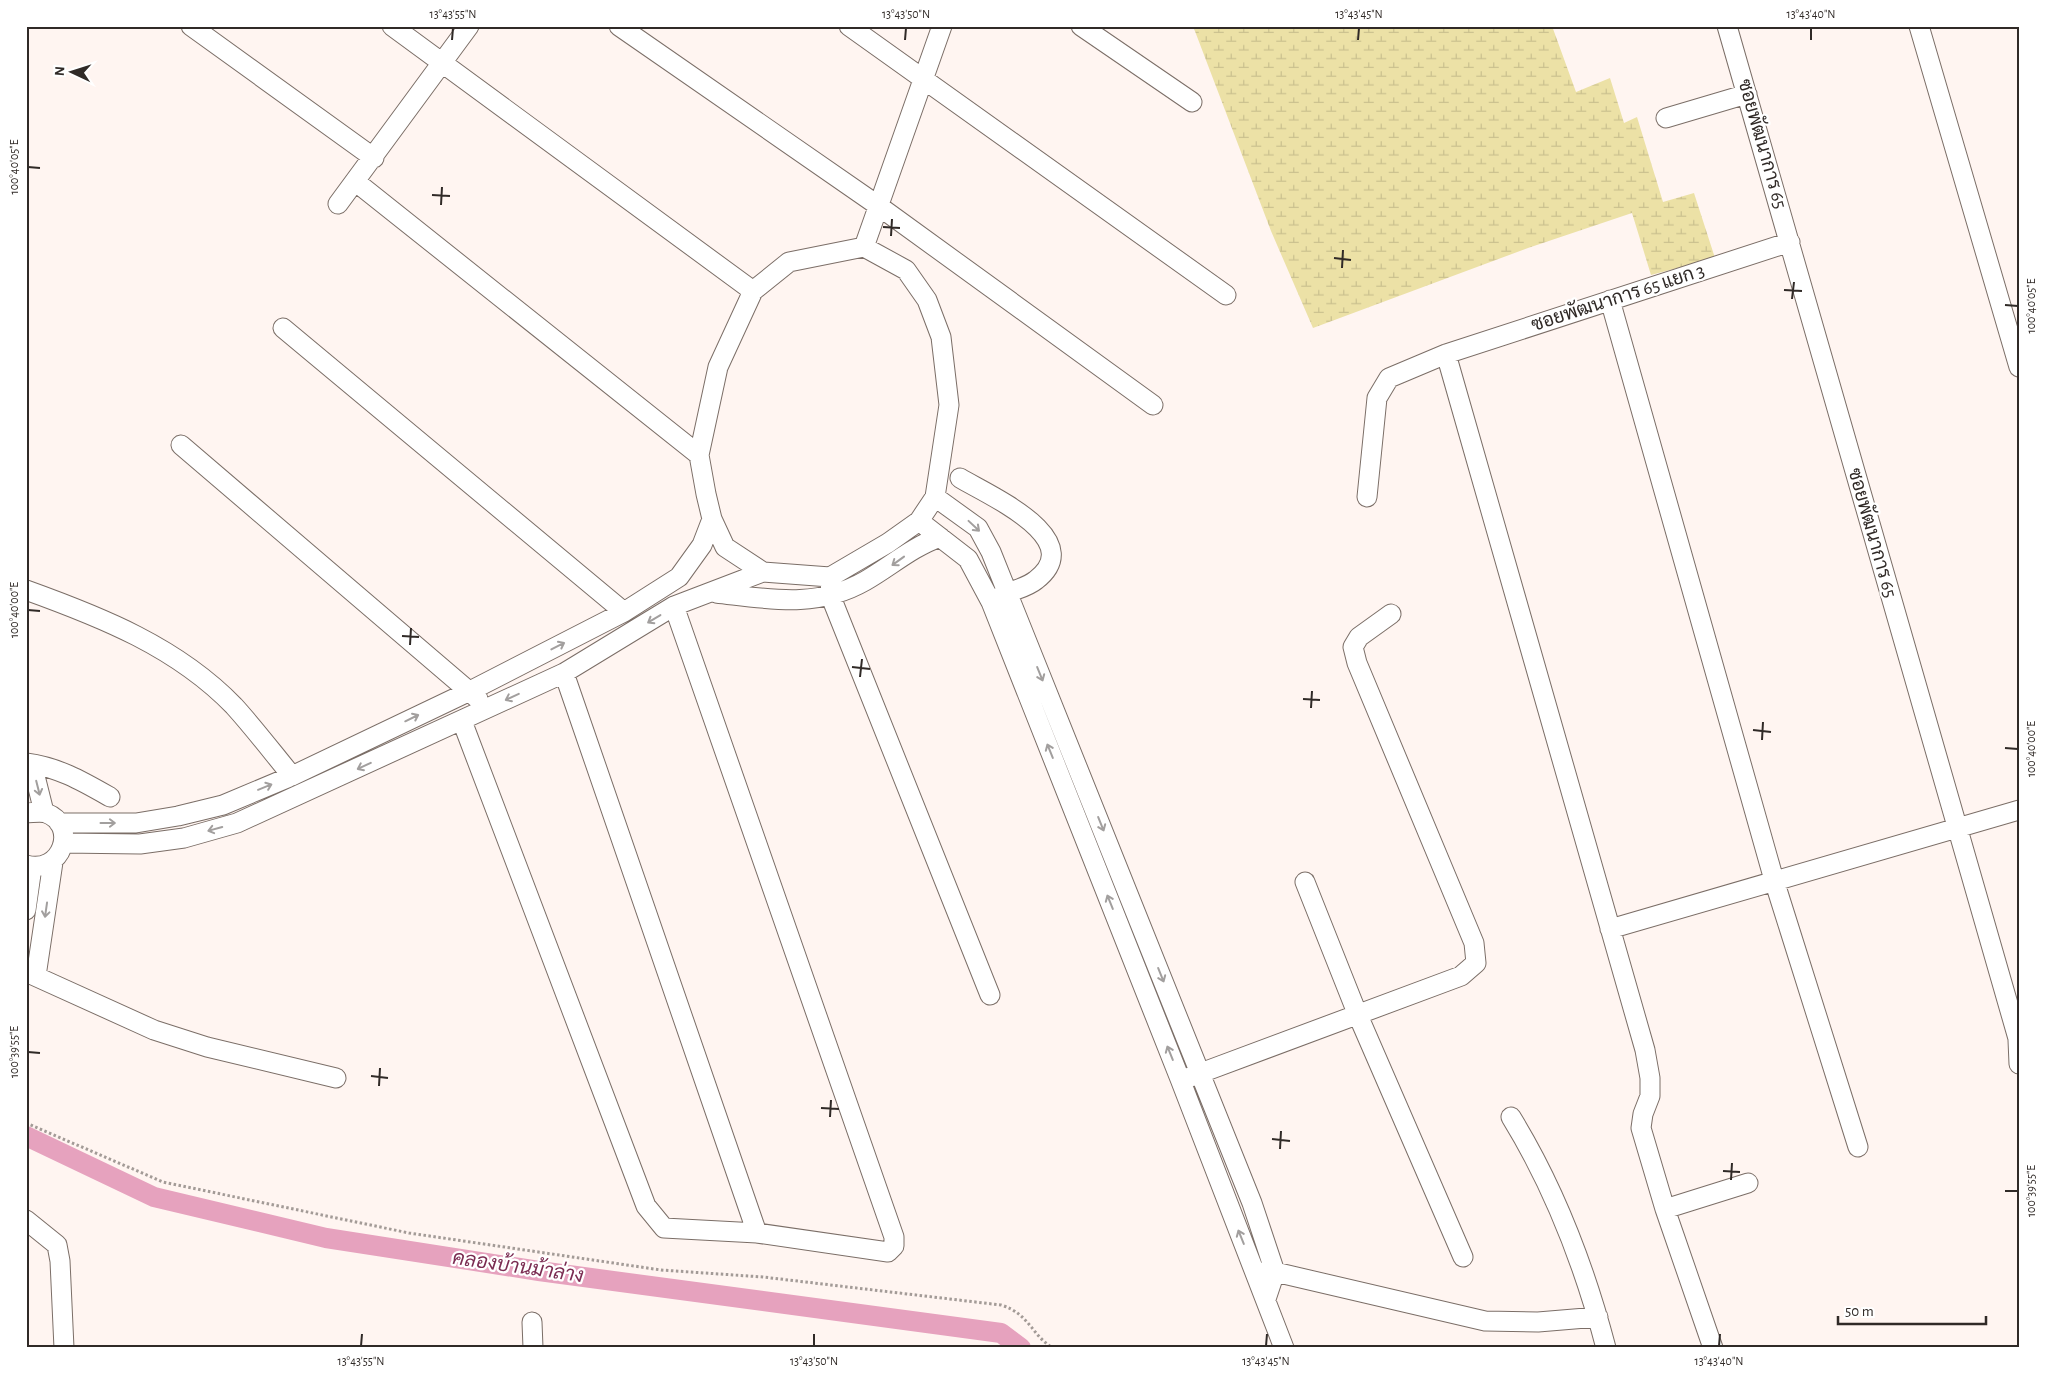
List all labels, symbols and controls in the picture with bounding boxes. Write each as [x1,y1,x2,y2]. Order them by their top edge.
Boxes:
text: 13°43'55"N [430,8,476,20]
text: 13°43'50"N [882,8,930,20]
text: 13°43'45"N [1335,8,1383,20]
text: 13°43'40"N [1787,8,1835,20]
north arrow [48,48,98,98]
text: N [53,66,67,77]
street label: ซอยพัฒนาการ 65 [1734,76,1792,211]
text: 100°40'05"E [8,139,20,194]
street label: ซอยพัฒนาการ 65 แยก 3 [1528,259,1707,335]
text: 100°40'05"E [2025,278,2037,333]
street label: ซอยพัฒนาการ 65 [1844,465,1902,600]
one-way arrow [968,520,980,532]
one-way arrow [892,555,905,566]
text: 100°40'00"E [8,582,20,638]
one-way arrow [647,614,661,624]
one-way arrow [550,641,565,651]
one-way arrow [1036,665,1045,681]
one-way arrow [505,693,520,703]
one-way arrow [404,713,419,723]
text: 100°40'00"E [2025,721,2037,777]
one-way arrow [1045,744,1054,759]
one-way arrow [357,761,372,771]
one-way arrow [34,779,43,795]
one-way arrow [257,782,272,792]
one-way arrow [1097,817,1106,832]
one-way arrow [100,818,116,828]
one-way arrow [207,825,223,834]
one-way arrow [1105,895,1114,910]
one-way arrow [40,901,50,917]
one-way arrow [1157,967,1166,982]
text: 100°39'55"E [8,1026,20,1078]
one-way arrow [1165,1046,1174,1061]
text: 100°39'55"E [2025,1165,2037,1217]
one-way arrow [1236,1230,1246,1245]
water label: คลองบ้านม้าล่าง [451,1244,585,1286]
scale bar [1838,1294,1985,1326]
text: 50 m [1845,1304,1874,1319]
text: 13°43'55"N [338,1355,384,1367]
text: 13°43'50"N [790,1355,838,1367]
text: 13°43'45"N [1242,1355,1290,1367]
text: 13°43'40"N [1695,1355,1743,1367]

